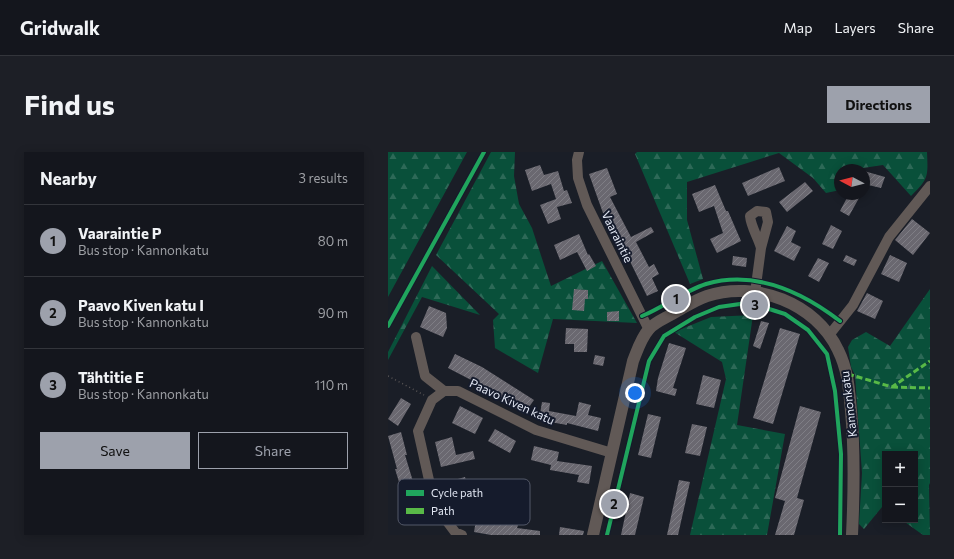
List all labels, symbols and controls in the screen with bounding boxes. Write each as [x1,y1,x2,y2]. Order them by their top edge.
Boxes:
text: Gridwalk [20,16,100,39]
text: Map [784,19,812,36]
text: Layers [834,19,876,36]
text: Share [898,19,934,36]
button: Directions [827,86,930,123]
text: Find us [24,87,115,121]
north arrow [834,164,870,200]
text: Nearby [40,168,97,189]
text: 3 results [299,170,348,186]
street label: Vaaraintie [599,209,636,265]
text: Vaaraintie P [78,224,161,242]
text: 1 [50,233,56,249]
text: 80 m [318,233,348,249]
text: Bus stop · Kannonkatu [78,242,209,258]
pin: 1 [663,284,689,314]
pin: 3 [742,290,768,320]
text: Paavo Kiven katu I [78,296,204,314]
text: 2 [49,305,57,321]
text: 90 m [318,305,348,321]
text: Bus stop · Kannonkatu [78,314,209,330]
text: Tähtitie E [78,368,144,386]
street label: Kannonkatu [837,370,859,438]
street label: Paavo Kiven katu [468,375,557,427]
text: 3 [49,377,57,393]
text: 110 m [315,377,348,393]
your location [625,383,645,403]
text: Bus stop · Kannonkatu [78,386,209,402]
button: Save [40,432,190,469]
button: Share [198,432,348,469]
map controls [882,451,918,523]
button: + [882,451,918,487]
legend [398,479,530,525]
text: Cycle path [431,486,483,499]
button: − [882,487,918,523]
pin: 2 [601,489,627,519]
text: Path [431,504,454,517]

